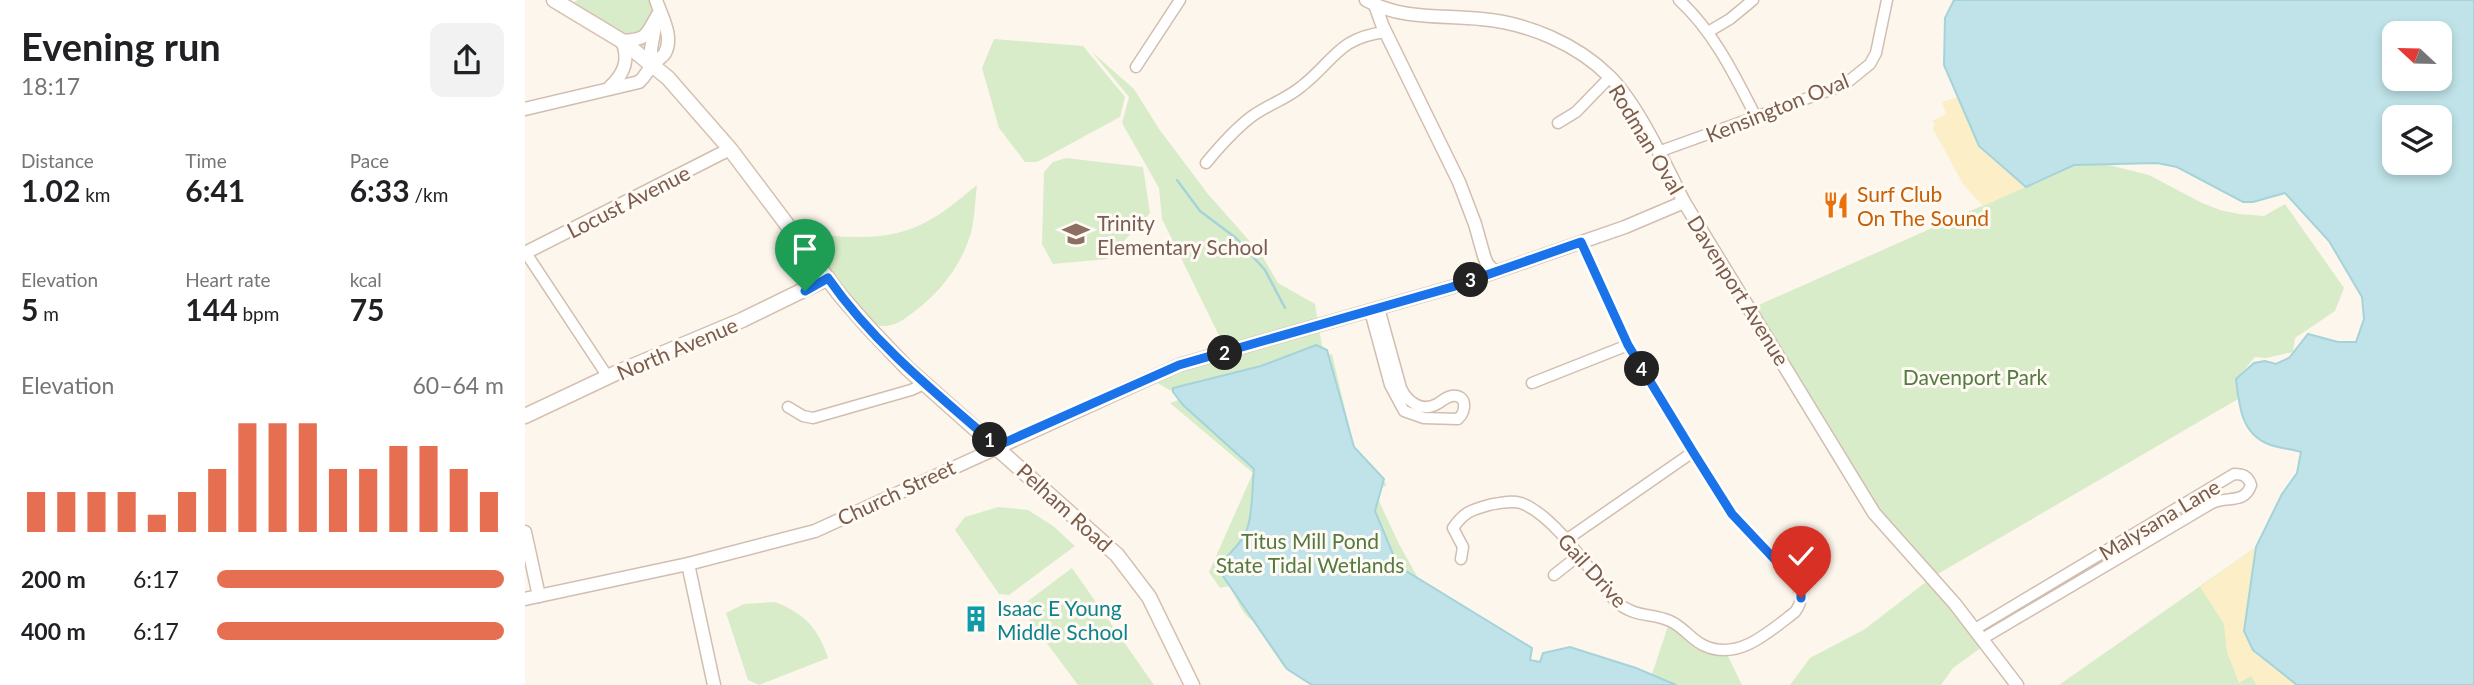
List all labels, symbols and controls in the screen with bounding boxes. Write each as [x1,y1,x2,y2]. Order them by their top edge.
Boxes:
north arrow [2382,21,2452,91]
map controls [2382,21,2452,175]
text: Evening run [21,23,221,69]
button: share [430,23,504,97]
street label: Kensington Oval [1702,67,1852,147]
text: 18:17 [21,72,80,100]
street label: Rodman Oval [1604,80,1690,198]
button: layers [2382,105,2452,175]
text: Distance [21,149,94,172]
text: Time [185,149,227,172]
text: Pace [350,149,389,172]
street label: Locust Avenue [562,159,694,243]
text: 1.02 [21,172,80,208]
text: 6:41 [185,172,245,208]
text: 6:33 [350,172,410,208]
place label: Surf Club On The Sound [1857,181,1989,230]
text: km [80,183,110,206]
text: /km [410,183,448,206]
restaurant icon: Surf Club On The Sound [1821,190,1851,220]
place label: Trinity Elementary School [1097,210,1268,259]
street label: Davenport Avenue [1683,210,1795,370]
pin [775,219,835,291]
school or university icon: Trinity Elementary School [1061,219,1091,249]
icon: arrive [786,230,824,268]
pin: 3 [1453,262,1489,298]
text: Elevation [21,268,98,291]
text: Heart rate [185,268,271,291]
text: kcal [350,268,382,291]
text: 3 [1465,268,1476,291]
text: 5 [21,291,38,327]
text: 144 [185,291,238,327]
text: 75 [350,291,384,327]
text: m [38,302,59,325]
text: bpm [238,302,279,325]
street label: North Avenue [613,311,741,385]
pin: 2 [1207,336,1243,370]
text: 2 [1219,341,1230,364]
pin: 4 [1625,352,1659,386]
text: 4 [1636,357,1647,380]
park label: Davenport Park [1903,364,2048,389]
text: Elevation [21,371,114,399]
text: 60–64 m [412,371,504,399]
pin: 1 [973,422,1007,458]
text: 1 [984,428,995,451]
street label: Church Street [833,454,959,530]
street label: Pelham Road [1012,458,1118,556]
street label: Malysana Lane [2094,473,2224,565]
pin [1771,526,1831,598]
park label: Titus Mill Pond State Tidal Wetlands [1216,528,1404,577]
street label: Gail Drive [1553,528,1633,612]
icon: check [1782,537,1820,575]
text: 200 m [21,565,86,593]
text: 6:17 [133,565,179,593]
place label: Isaac E Young Middle School [997,595,1128,644]
building icon: Isaac E Young Middle School [961,604,991,634]
text: 400 m [21,617,86,645]
text: 6:17 [133,617,179,645]

